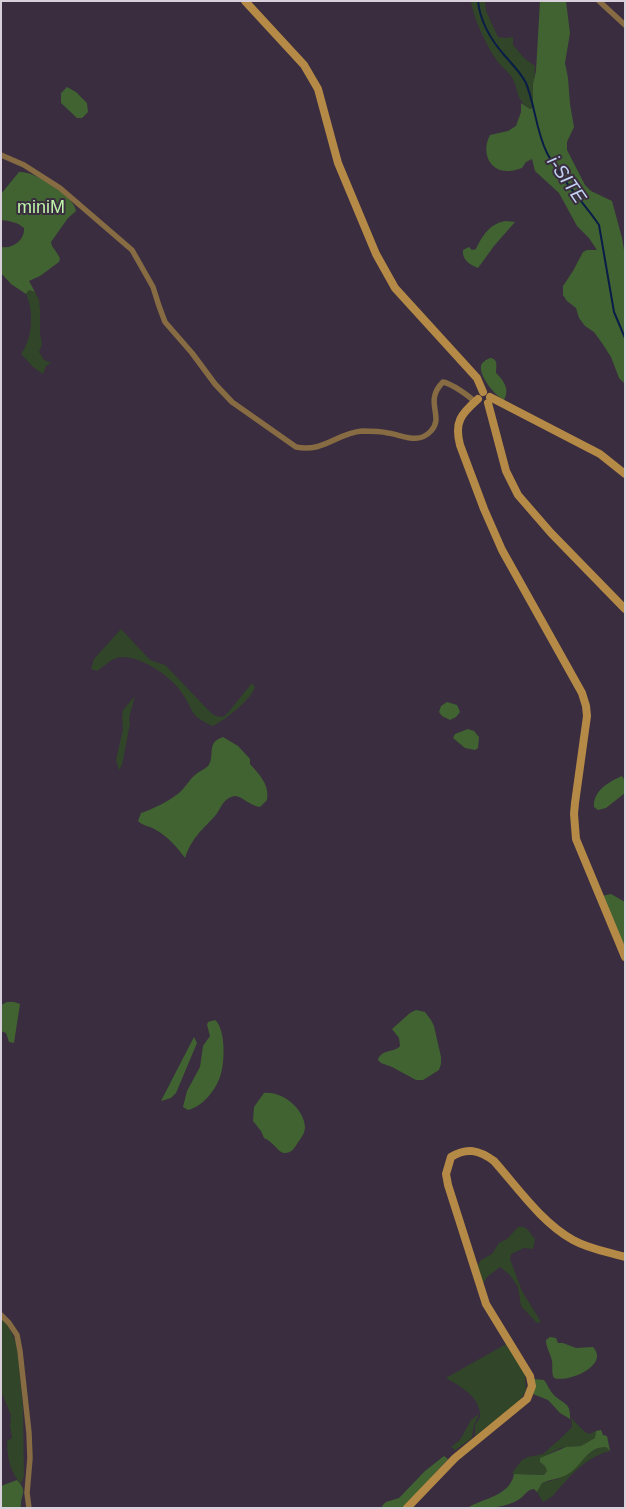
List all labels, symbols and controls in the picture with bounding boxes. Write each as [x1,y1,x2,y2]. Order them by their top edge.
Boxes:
water label: i-SITE [542,152,590,208]
park label: miniM [17,197,65,219]

